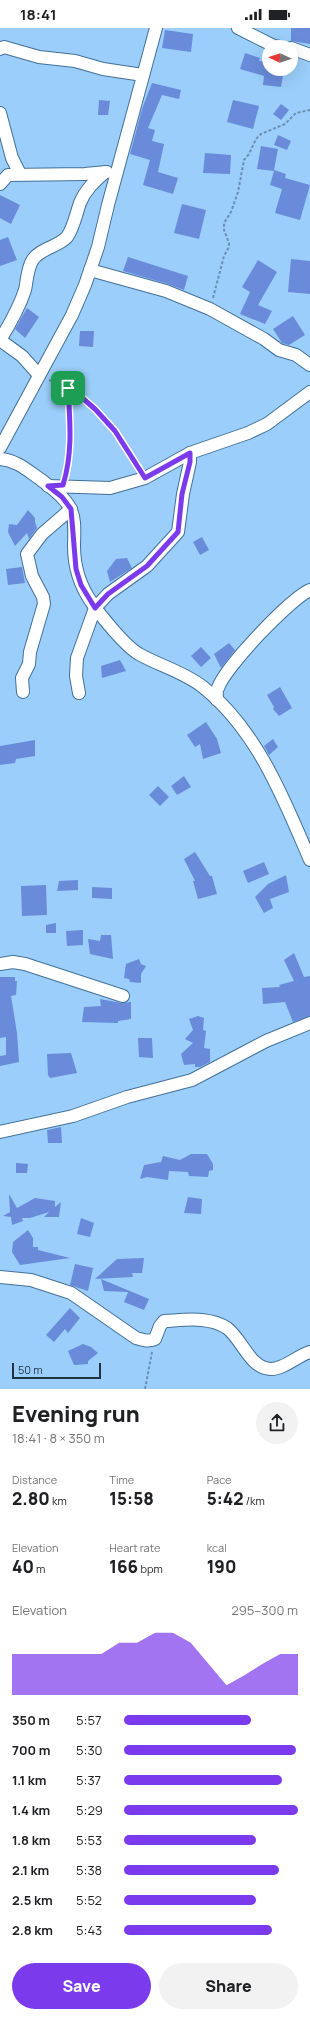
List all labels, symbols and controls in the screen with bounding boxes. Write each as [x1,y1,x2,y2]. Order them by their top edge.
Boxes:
text: 18:41 [20,4,57,25]
north arrow [262,40,298,76]
map controls [262,40,298,76]
pin [51,371,85,405]
icon: arrive [57,377,79,399]
scale bar [12,1361,101,1380]
text: 50 m [18,1362,43,1377]
text: Evening run [12,1399,140,1429]
button: share [256,1402,298,1444]
text: 18:41 · 8 × 350 m [12,1429,105,1447]
text: Distance [12,1472,57,1487]
text: Time [109,1472,134,1487]
text: Pace [207,1472,232,1487]
text: 2.80 [12,1487,50,1510]
text: 15:58 [109,1487,154,1510]
text: 5:42 [207,1487,243,1510]
text: km [50,1493,67,1508]
text: /km [243,1493,265,1508]
text: Elevation [12,1540,58,1555]
text: Heart rate [109,1540,160,1555]
text: kcal [207,1540,227,1555]
text: 40 [12,1555,34,1578]
text: 166 [109,1555,138,1578]
text: 190 [207,1555,236,1578]
text: m [34,1561,45,1576]
text: bpm [138,1561,163,1576]
text: Elevation [12,1601,67,1619]
text: 295–300 m [231,1601,298,1619]
text: 350 m [12,1711,50,1729]
text: 5:57 [76,1711,101,1729]
text: 700 m [12,1741,50,1759]
text: 5:30 [76,1741,103,1759]
text: 1.1 km [12,1771,47,1789]
text: 5:37 [76,1771,101,1789]
text: 1.4 km [12,1801,50,1819]
text: 5:29 [76,1801,103,1819]
text: 1.8 km [12,1831,50,1849]
text: 5:53 [76,1831,102,1849]
text: 2.1 km [12,1861,49,1879]
text: 5:38 [76,1861,102,1879]
text: 2.5 km [12,1891,53,1909]
text: 5:52 [76,1891,102,1909]
text: 2.8 km [12,1921,53,1939]
text: 5:43 [76,1921,102,1939]
button: Save [12,1963,151,2009]
button: Share [159,1963,298,2009]

